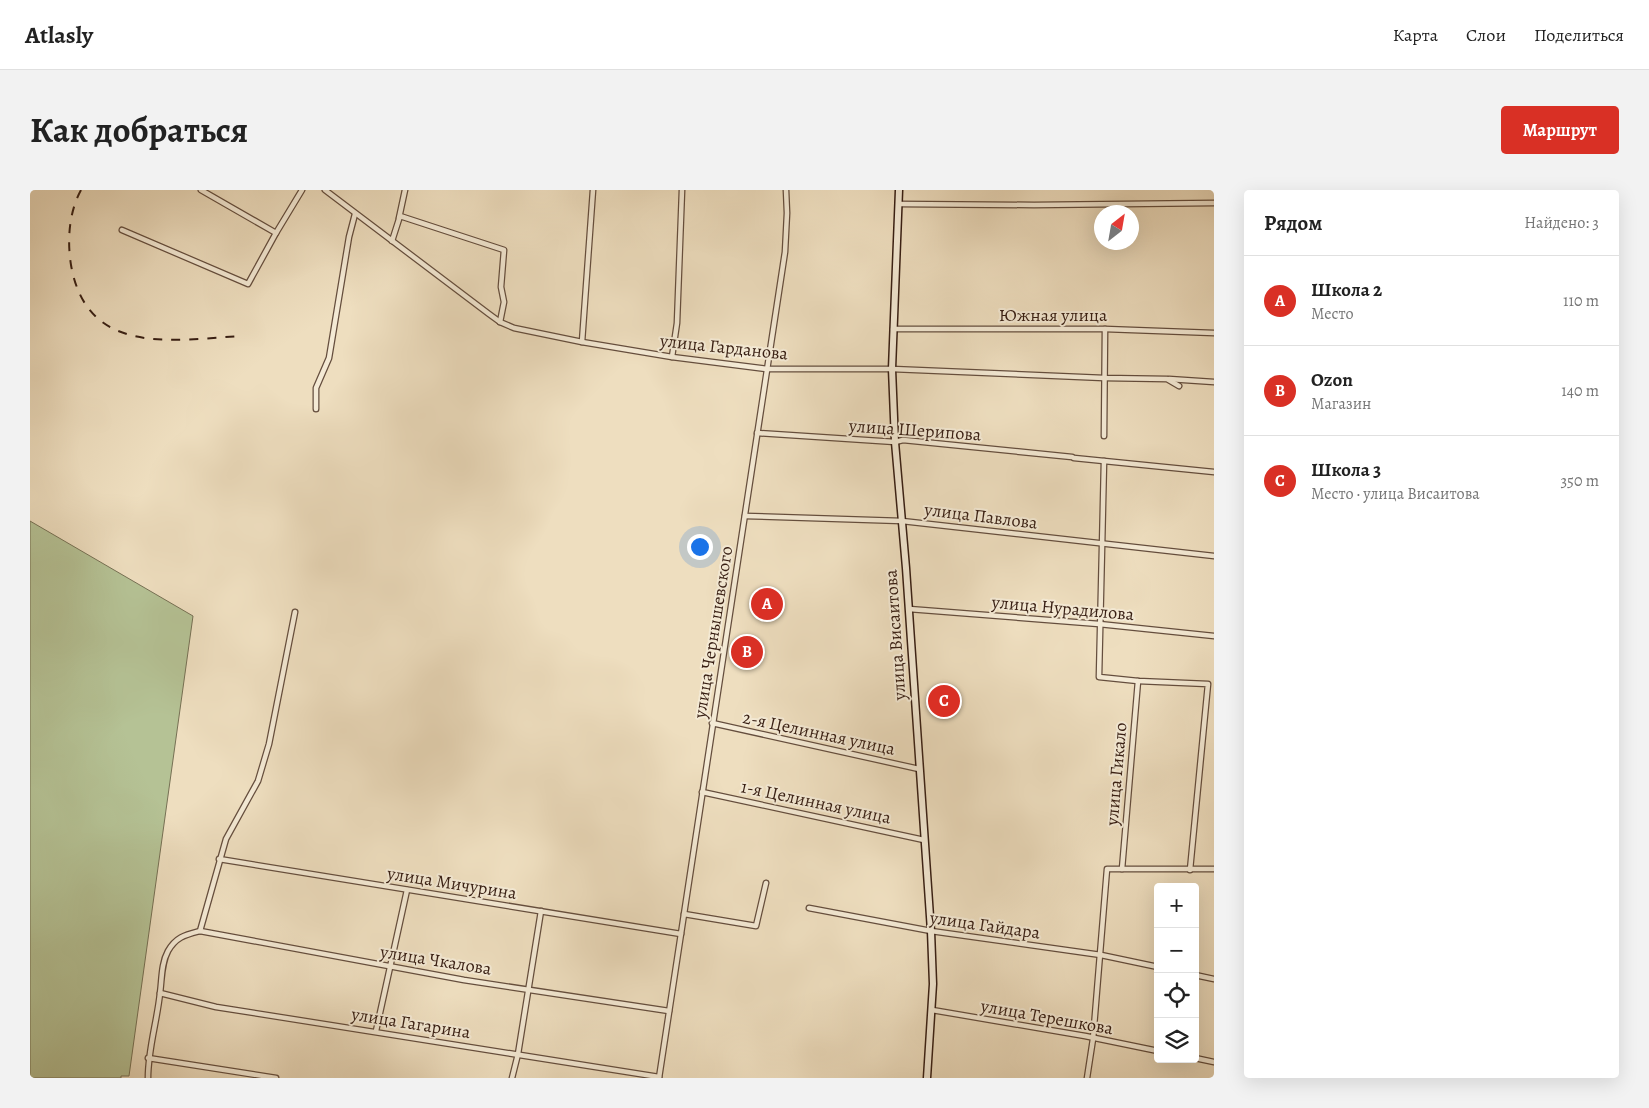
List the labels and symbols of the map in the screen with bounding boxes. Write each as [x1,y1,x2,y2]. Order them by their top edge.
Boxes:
north arrow [1094,205,1139,250]
street label: Южная улица [999,303,1108,327]
street label: улица Гарданова [658,328,790,366]
street label: улица Шерипова [847,413,983,447]
street label: улица Павлова [922,497,1040,535]
your location [687,534,713,560]
street label: улица Чернышевского [687,544,738,721]
street label: улица Висаитова [878,568,912,702]
pin: A [751,585,783,623]
street label: улица Нурадилова [990,590,1136,626]
pin: B [731,633,763,671]
pin: C [928,682,960,720]
street label: 2-я Целинная улица [741,705,898,761]
street label: улица Гикало [1099,721,1132,828]
street label: 1-я Целинная улица [739,774,894,830]
street label: улица Мичурина [385,861,519,905]
street label: улица Гайдара [927,905,1042,945]
street label: улица Чкалова [378,939,494,981]
street label: улица Терешкова [978,993,1116,1041]
street label: улица Гагарина [349,1002,473,1044]

